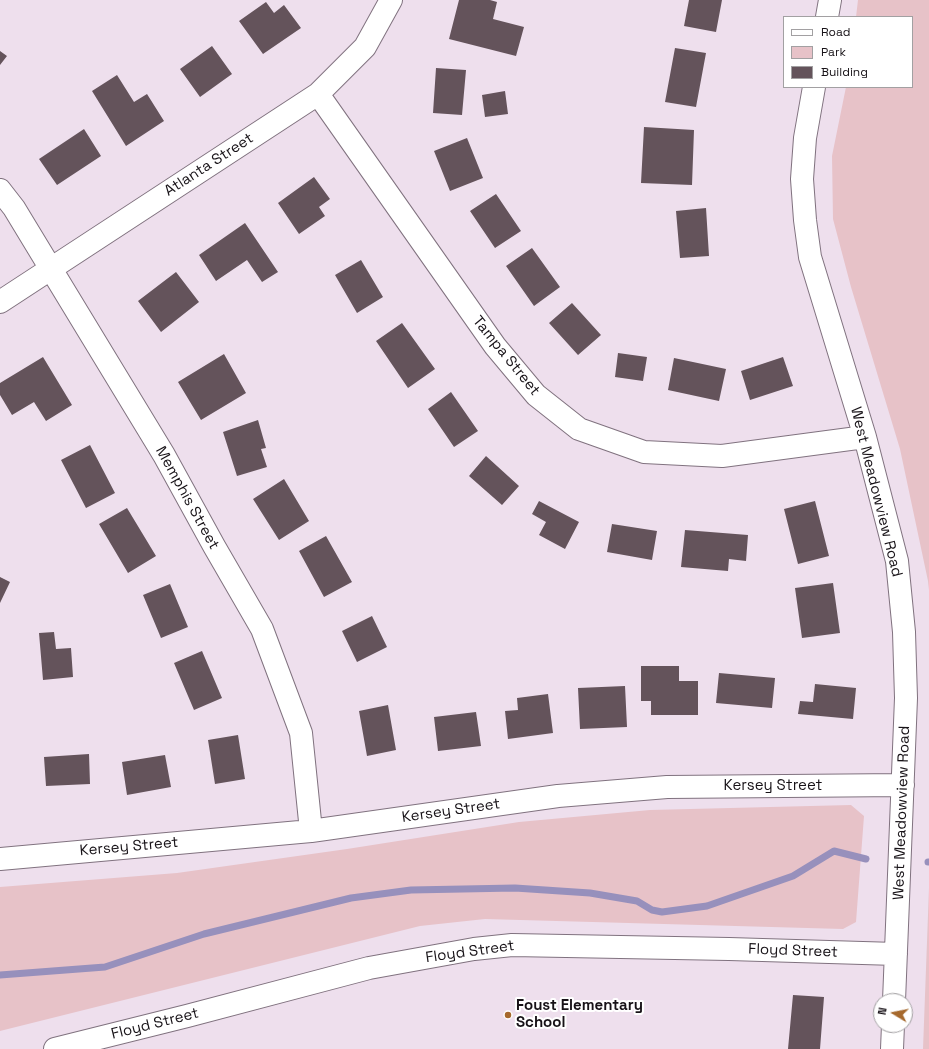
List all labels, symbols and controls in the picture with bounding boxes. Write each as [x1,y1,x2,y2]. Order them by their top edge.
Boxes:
legend [783,16,913,88]
text: Road [821,24,850,40]
text: Park [821,44,846,60]
text: Building [821,64,868,80]
street label: Atlanta Street [161,130,257,200]
street label: Tampa Street [468,313,544,399]
street label: West Meadowview Road [846,405,906,579]
street label: Memphis Street [151,443,223,553]
street label: West Meadowview Road [890,725,914,901]
street label: Kersey Street [724,777,822,795]
street label: Kersey Street [401,795,501,827]
street label: Kersey Street [79,834,179,860]
street label: Floyd Street [424,937,516,967]
street label: Floyd Street [748,940,838,962]
north arrow [873,993,913,1033]
place label: Foust Elementary School [516,997,643,1032]
street label: Floyd Street [109,1004,201,1044]
text: N [875,1006,890,1016]
marker: Foust Elementary School [503,1010,513,1020]

